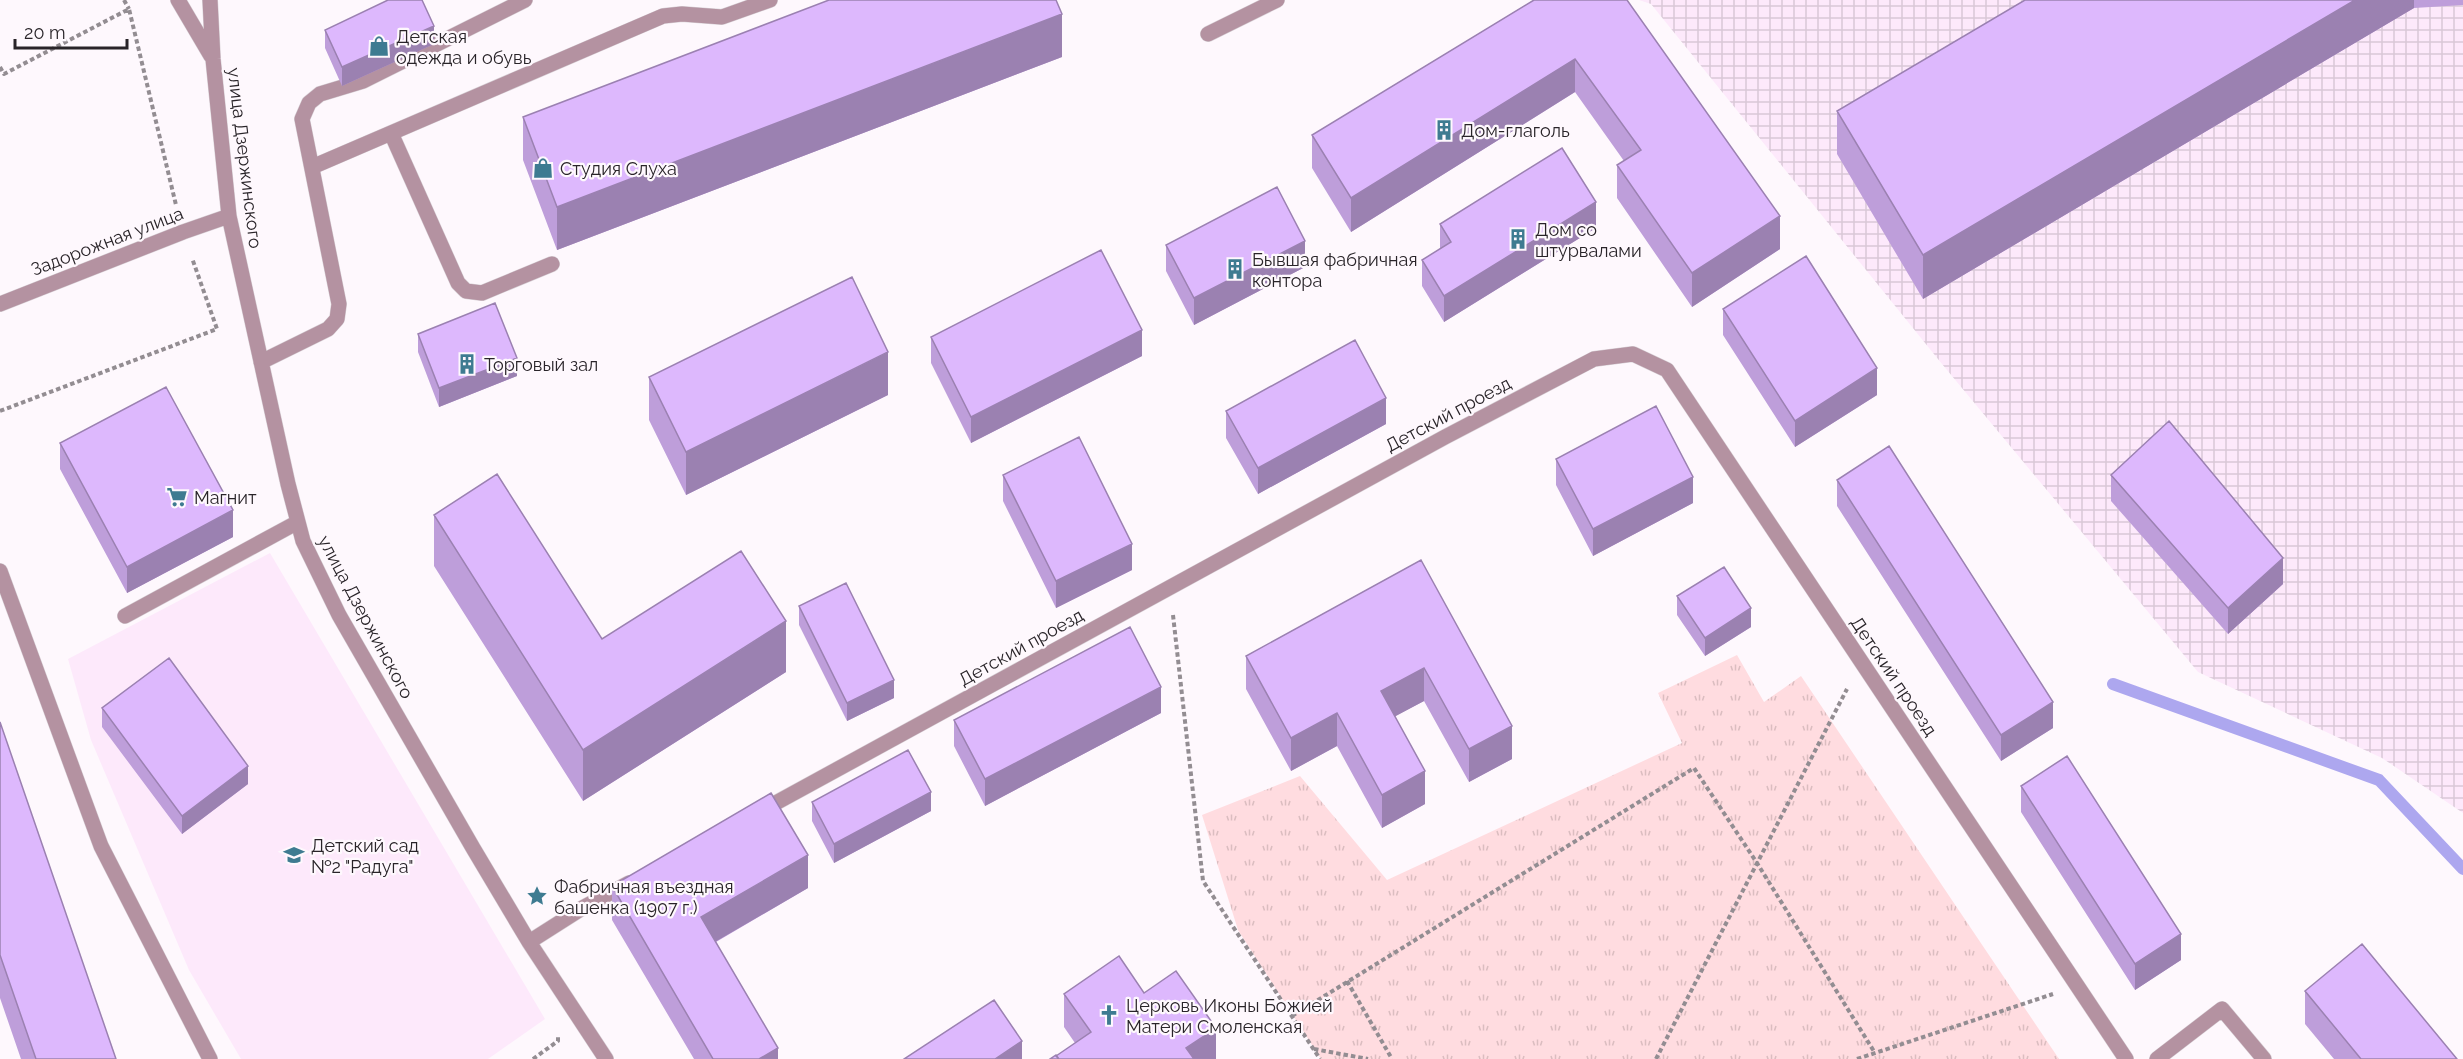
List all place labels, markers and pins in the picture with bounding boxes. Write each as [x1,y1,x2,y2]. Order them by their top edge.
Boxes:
place label: Детская одежда и обувь [396,26,532,68]
shop icon: Детская одежда и обувь [367,34,391,58]
building icon: Дом-глаголь [1432,118,1456,142]
place label: Дом-глаголь [1461,120,1570,141]
shop icon: Студия Слуха [531,156,555,180]
place label: Студия Слуха [560,158,677,179]
place label: Дом со штурвалами [1535,219,1642,261]
building icon: Дом со штурвалами [1506,227,1530,251]
place label: Бывшая фабричная контора [1252,249,1418,291]
building icon: Бывшая фабричная контора [1223,257,1247,281]
building icon: Торговый зал [455,352,479,376]
place label: Торговый зал [484,354,598,375]
supermarket icon: Магнит [165,485,189,509]
place label: Магнит [194,487,257,508]
place label: Детский сад №2 "Радуга" [311,835,419,877]
school or university icon: Детский сад №2 "Радуга" [282,843,306,867]
place label: Фабричная въездная башенка (1907 г.) [554,876,734,918]
place icon: Фабричная въездная башенка (1907 г.) [525,884,549,908]
place label: Церковь Иконы Божией Матери Смоленская [1126,995,1333,1037]
church icon: Церковь Иконы Божией Матери Смоленская [1097,1003,1121,1027]

